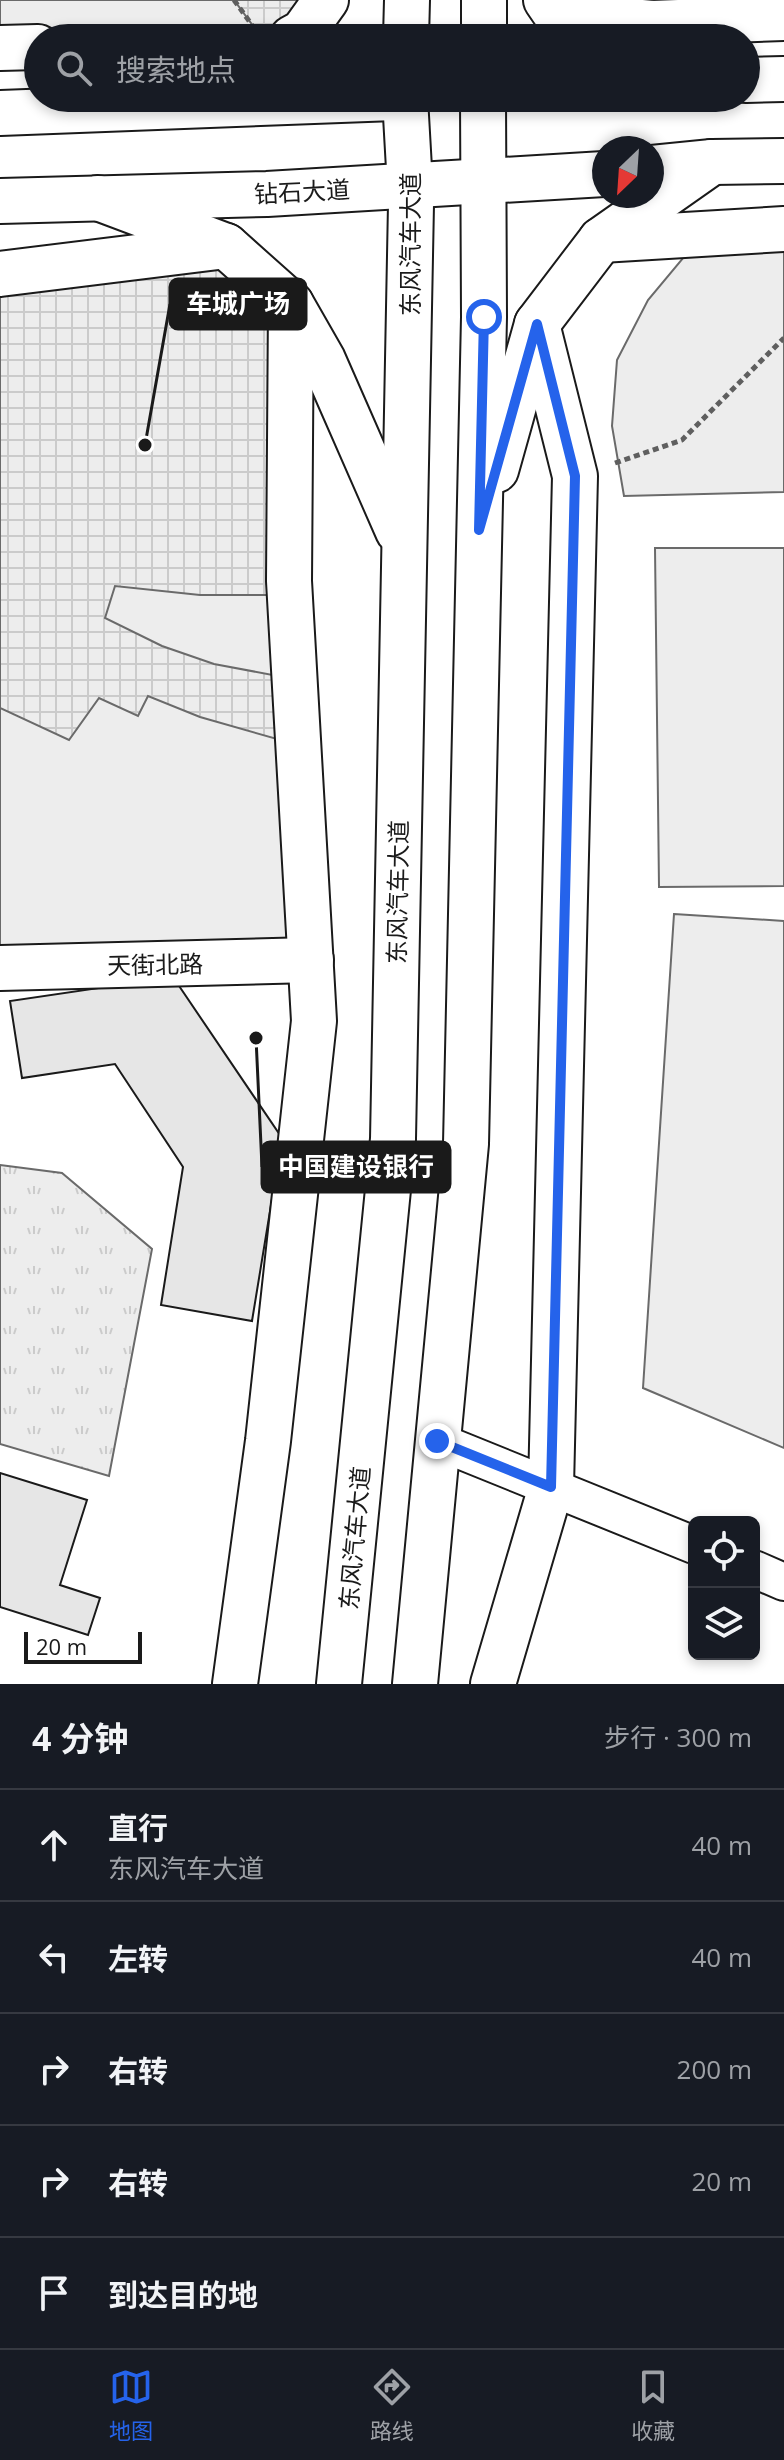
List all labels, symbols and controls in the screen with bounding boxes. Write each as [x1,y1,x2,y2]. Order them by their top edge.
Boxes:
search box [24,24,760,112]
icon: search [52,46,96,90]
text: 搜索地点 [116,49,236,90]
north arrow [592,136,664,208]
street label: 钻石大道 [253,172,351,210]
street label: 东风汽车大道 [393,172,426,316]
callout: 车城广场 [170,279,306,329]
text: 车城广场 [186,285,290,321]
route start [466,299,502,335]
street label: 东风汽车大道 [379,820,415,964]
street label: 天街北路 [107,947,203,981]
callout: 中国建设银行 [262,1142,450,1192]
text: 中国建设银行 [278,1148,434,1184]
route end [419,1423,455,1459]
street label: 东风汽车大道 [331,1465,377,1611]
map controls [688,1516,760,1660]
button: locate [688,1516,760,1588]
button: layers [688,1588,760,1660]
scale bar [24,1628,142,1664]
text: 20 m [36,1631,87,1661]
text: 4 分钟 [32,1715,128,1761]
text: 步行 · 300 m [604,1719,752,1755]
text: 直行 [108,1807,168,1848]
icon: ahead [32,1823,76,1867]
text: 40 m [691,1827,752,1863]
text: 东风汽车大道 [108,1850,264,1886]
icon: left [32,1935,76,1979]
text: 左转 [108,1938,168,1979]
text: 40 m [691,1939,752,1975]
icon: right [32,2047,76,2091]
text: 右转 [108,2050,168,2091]
text: 200 m [677,2051,752,2087]
icon: right [32,2159,76,2203]
text: 右转 [108,2162,168,2203]
text: 20 m [691,2163,752,2199]
icon: arrive [32,2271,76,2315]
text: 到达目的地 [108,2274,258,2315]
tab: 地图 [109,2365,153,2445]
tab: 路线 [370,2365,414,2445]
tab: 收藏 [631,2365,675,2445]

